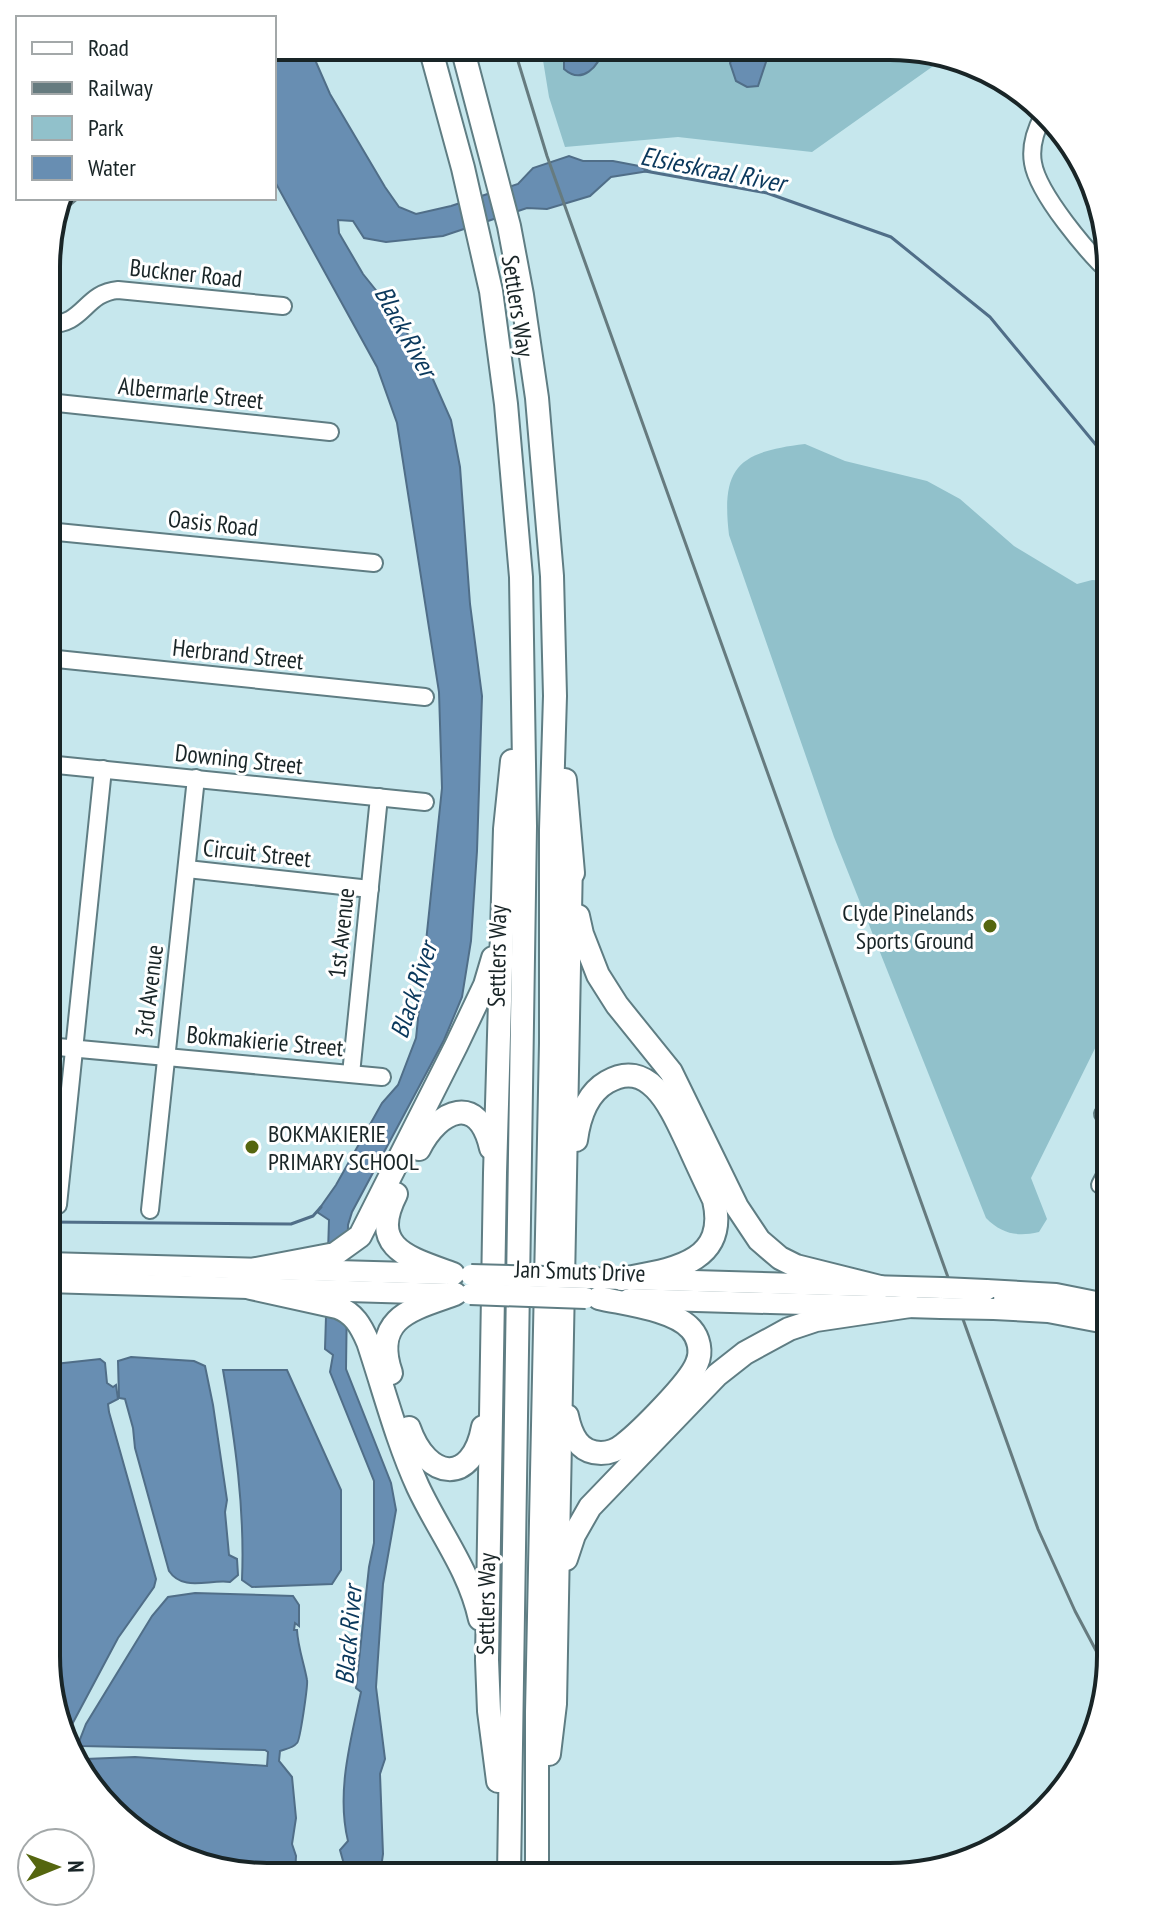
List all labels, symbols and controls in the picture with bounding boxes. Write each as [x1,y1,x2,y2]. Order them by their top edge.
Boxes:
legend [16,16,276,200]
text: Road [88,32,129,63]
text: Railway [88,72,153,103]
text: Park [88,112,124,143]
water label: Elsieskraal River [638,139,792,200]
text: Water [88,152,136,183]
street label: Buckner Road [128,252,244,294]
street label: Settlers Way [495,253,541,359]
water label: Black River [368,280,446,386]
street label: Albermarle Street [117,370,266,416]
street label: Oasis Road [167,503,259,543]
street label: Herbrand Street [171,632,305,676]
street label: Downing Street [174,737,305,781]
street label: Circuit Street [202,832,313,874]
street label: 1st Avenue [321,886,361,980]
place label: Clyde Pinelands Sports Ground [842,897,974,956]
street label: Settlers Way [481,905,513,1007]
marker: Clyde Pinelands Sports Ground [981,917,999,935]
water label: Black River [382,934,445,1042]
street label: 3rd Avenue [128,943,170,1039]
street label: Bokmakierie Street [185,1019,345,1063]
place label: BOKMAKIERIE PRIMARY SCHOOL [268,1118,419,1177]
marker: BOKMAKIERIE PRIMARY SCHOOL [243,1138,261,1156]
street label: Jan Smuts Drive [513,1253,646,1289]
street label: Settlers Way [470,1553,502,1655]
water label: Black River [327,1580,369,1686]
north arrow [16,1827,96,1907]
text: N [62,1860,90,1873]

